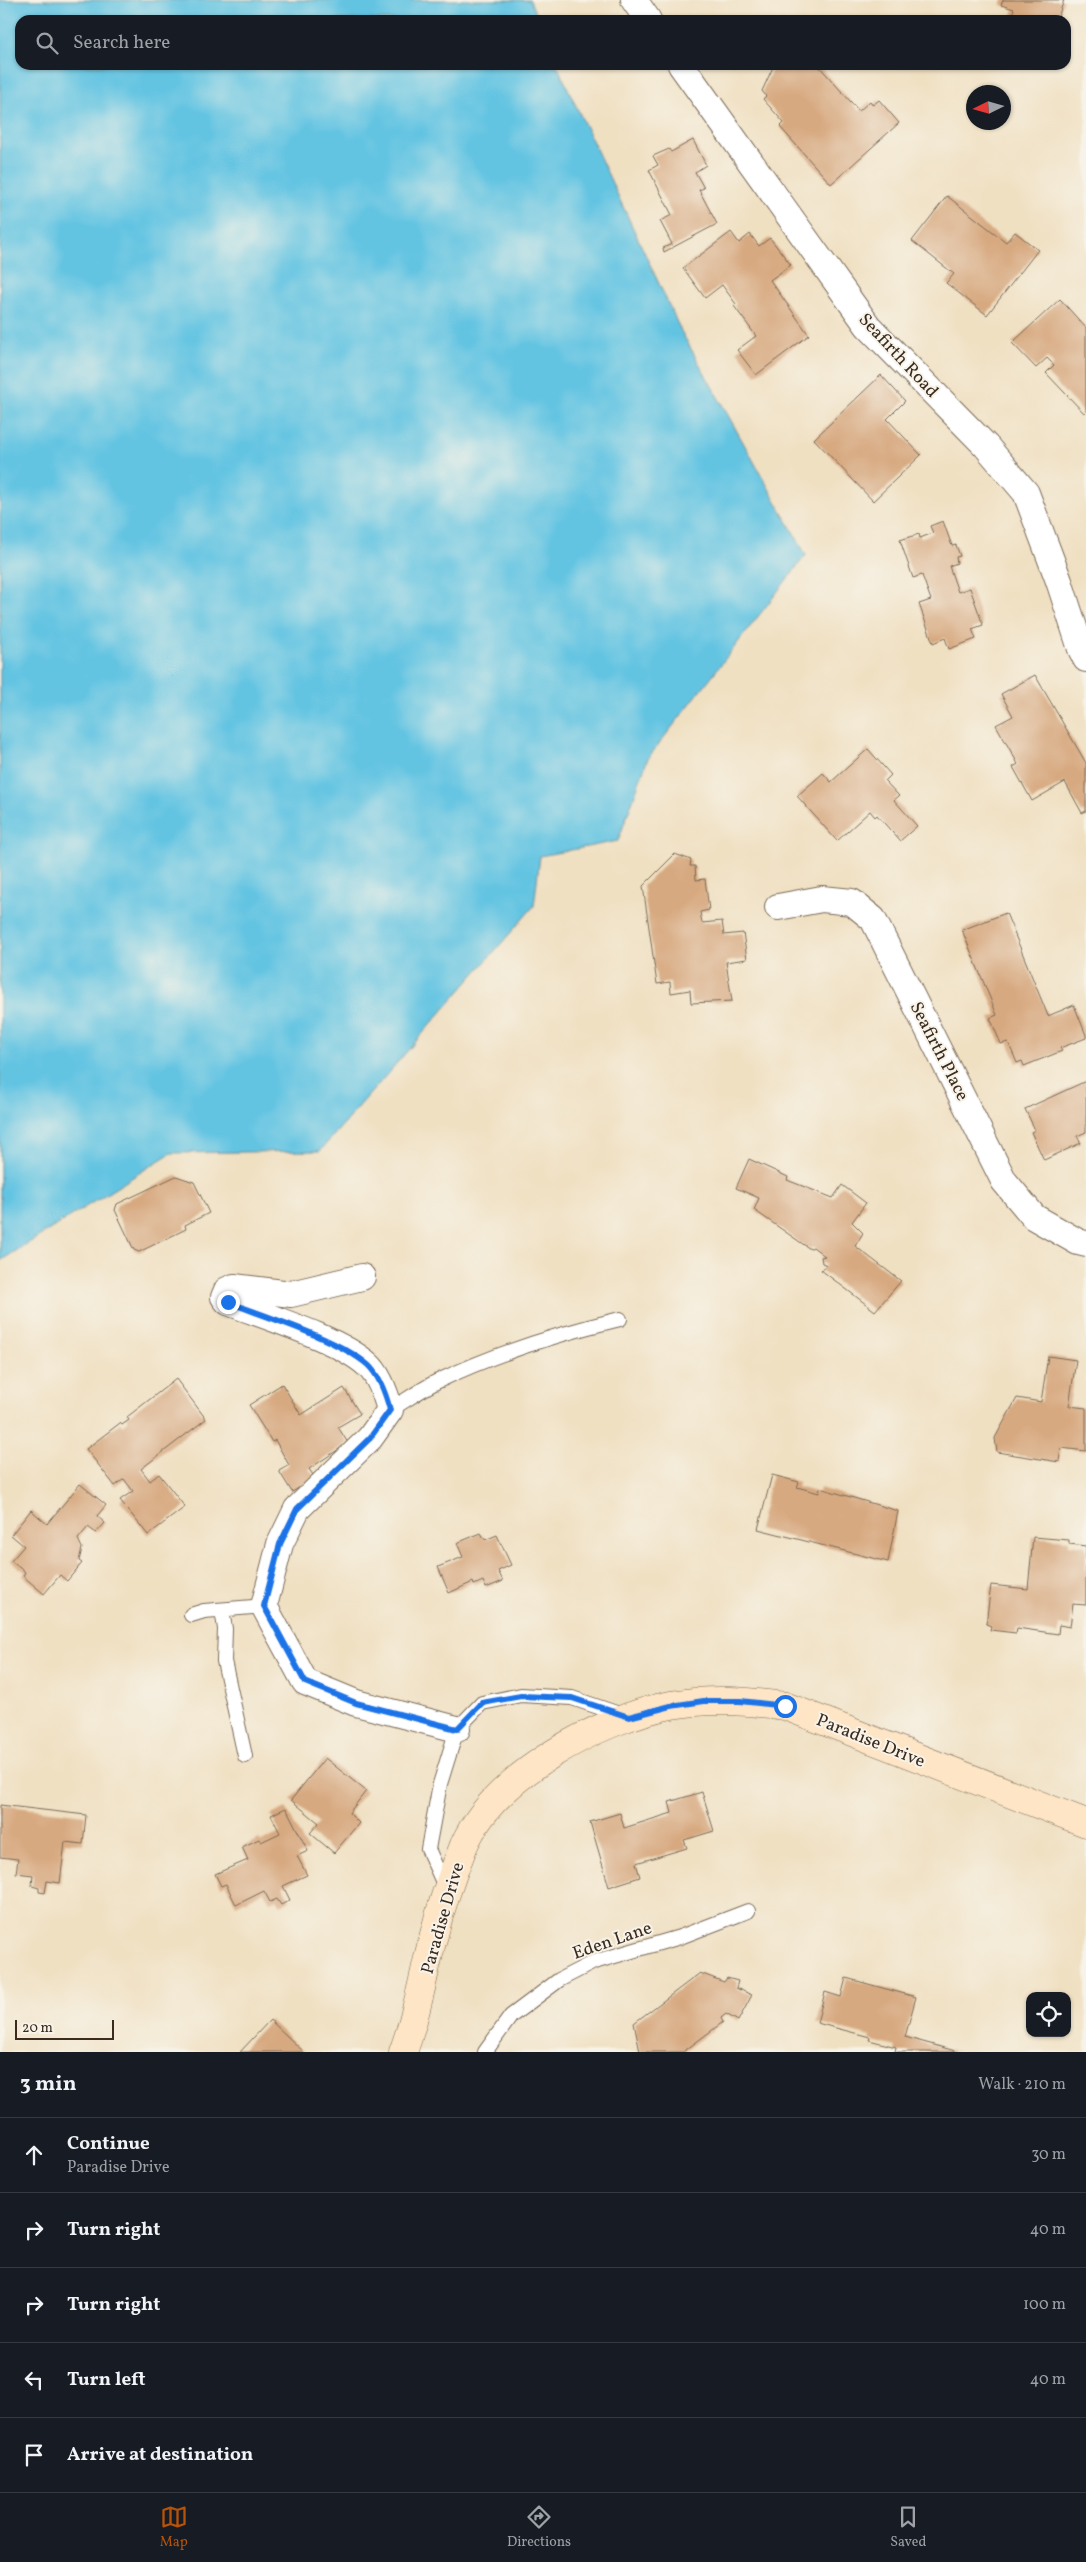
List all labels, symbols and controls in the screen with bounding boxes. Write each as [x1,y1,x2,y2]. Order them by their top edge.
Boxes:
search box [15,15,1071,70]
icon: search [33,29,61,57]
text: Search here [73,30,170,56]
north arrow [966,85,1011,130]
street label: Seafirth Road [852,308,944,404]
street label: Seafirth Place [903,998,974,1106]
route end [217,1291,240,1314]
route start [774,1695,797,1718]
street label: Paradise Drive [812,1708,929,1775]
street label: Paradise Drive [416,1860,471,1977]
street label: Eden Lane [570,1916,655,1967]
map controls [1026,1992,1071,2037]
button: locate [1026,1992,1071,2037]
scale bar [15,2017,114,2040]
text: 20 m [22,2019,53,2038]
text: 3 min [20,2070,76,2099]
text: Walk · 210 m [978,2074,1066,2096]
text: Continue [67,2131,150,2157]
icon: ahead [20,2141,48,2169]
text: 30 m [1031,2144,1066,2166]
text: Paradise Drive [67,2157,169,2179]
icon: right [20,2216,48,2244]
text: Turn right [67,2217,160,2243]
text: 40 m [1030,2219,1066,2241]
icon: right [20,2291,48,2319]
text: Turn right [67,2292,160,2318]
text: 100 m [1023,2294,1066,2316]
icon: left [20,2366,48,2394]
text: Turn left [67,2367,146,2393]
text: 40 m [1030,2369,1066,2391]
icon: arrive [20,2441,48,2469]
text: Arrive at destination [67,2442,253,2468]
tab: Map [160,2503,188,2552]
tab: Directions [507,2503,571,2552]
tab: Saved [890,2503,926,2552]

